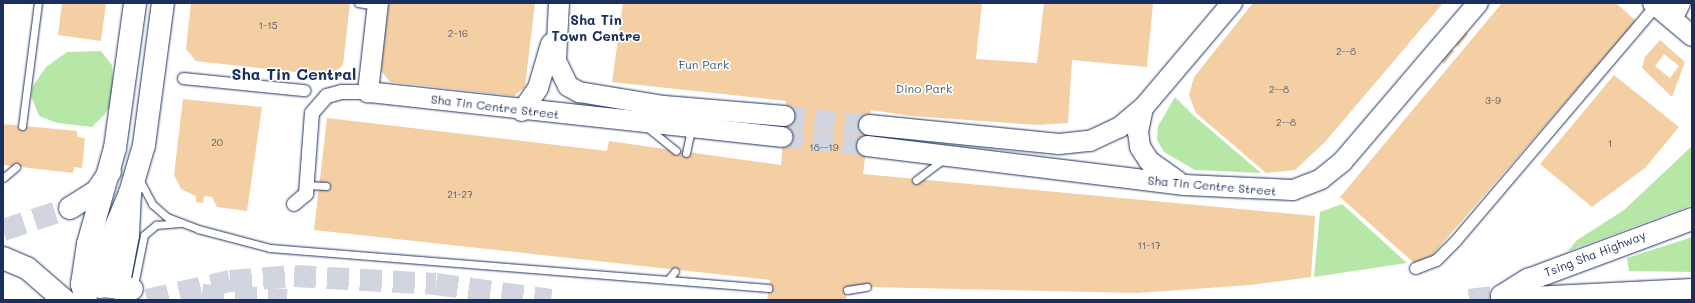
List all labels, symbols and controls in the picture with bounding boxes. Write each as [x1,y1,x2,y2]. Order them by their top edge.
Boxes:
district label: Sha Tin Town Centre [551,12,641,44]
house number: 1-15 [259,20,277,32]
house number: 2-16 [448,28,468,40]
house number: 2--8 [1336,46,1356,58]
park label: Fun Park [679,58,729,72]
district label: Sha Tin Central [232,64,356,84]
park label: Dino Park [896,82,952,96]
house number: 2--8 [1269,84,1289,96]
street label: Sha Tin Centre Street [430,92,560,122]
house number: 3-9 [1485,95,1501,107]
house number: 2--8 [1276,117,1296,129]
house number: 20 [211,137,223,149]
house number: 1 [1608,138,1612,150]
house number: 18--19 [809,142,839,154]
street label: Sha Tin Centre Street [1147,173,1277,199]
house number: 21-27 [447,189,473,201]
street label: Tsing Sha Highway [1542,228,1648,280]
house number: 11-17 [1137,240,1161,252]

